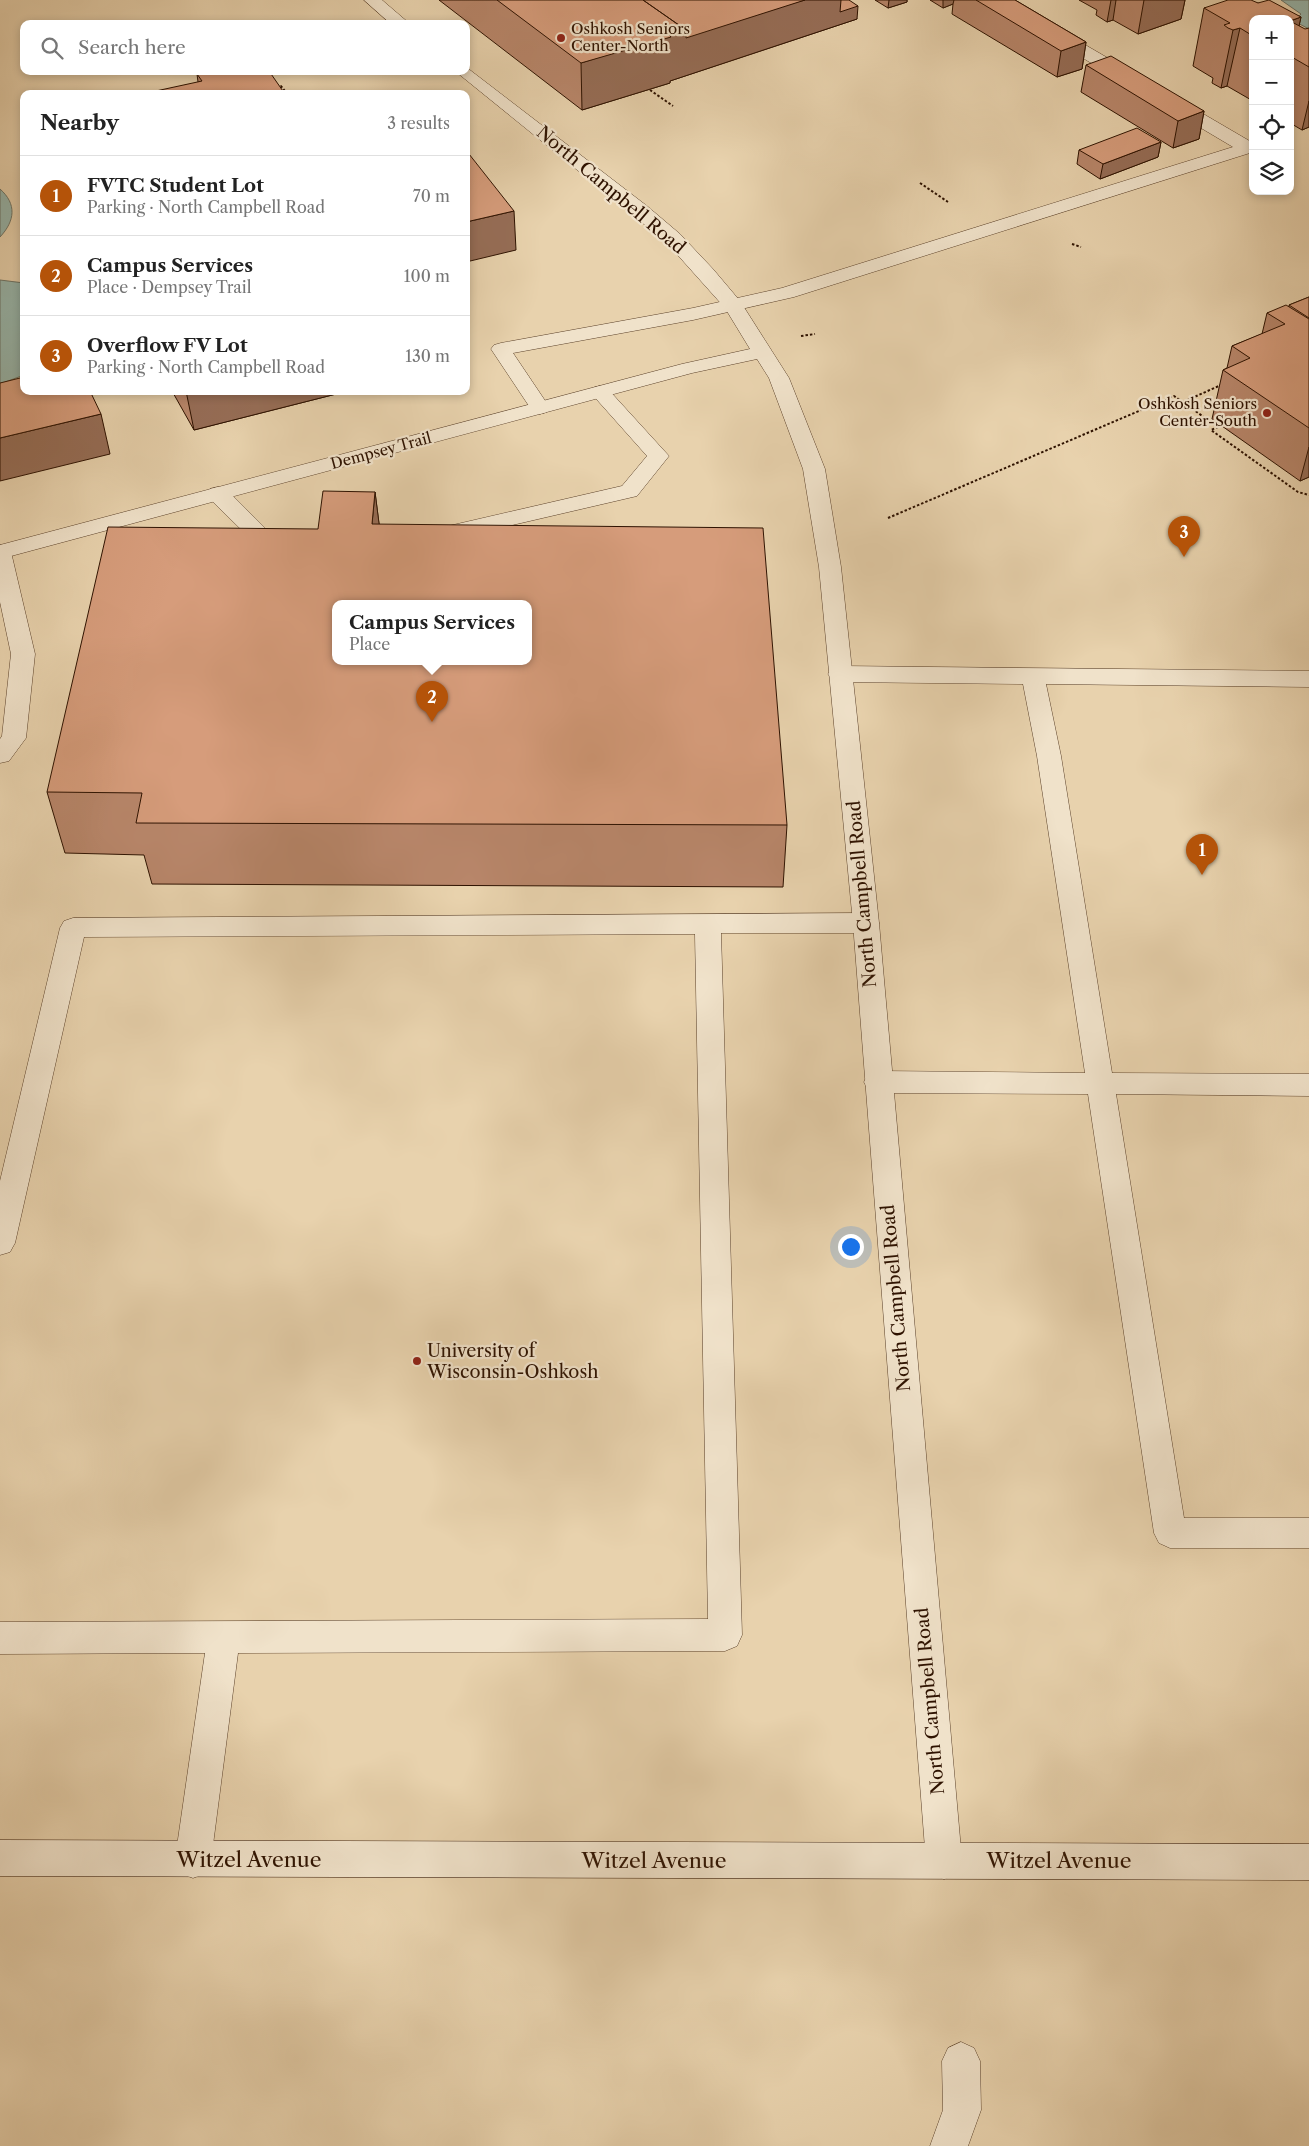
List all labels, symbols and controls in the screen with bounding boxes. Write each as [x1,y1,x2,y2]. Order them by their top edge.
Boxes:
map controls [1249,15,1294,195]
button: + [1249,15,1294,60]
place label: Oshkosh Seniors Center-North [571,19,690,55]
search box [20,20,470,75]
marker: Oshkosh Seniors Center-North [555,32,567,44]
icon: search [38,34,66,62]
text: Search here [78,36,186,59]
button: − [1249,60,1294,105]
button: locate [1249,105,1294,150]
text: Nearby [40,110,119,135]
text: 3 results [387,113,450,133]
street label: North Campbell Road [532,121,690,259]
button: layers [1249,150,1294,195]
text: FVTC Student Lot [87,174,264,197]
text: 1 [52,186,60,206]
text: 70 m [413,186,450,206]
text: Parking · North Campbell Road [87,197,325,217]
text: Campus Services [87,254,253,277]
text: 2 [51,266,61,286]
text: 100 m [404,266,450,286]
text: Place · Dempsey Trail [87,277,251,297]
text: Overflow FV Lot [87,334,248,357]
text: 3 [51,346,61,366]
text: 130 m [405,346,450,366]
text: Parking · North Campbell Road [87,357,325,377]
place label: Oshkosh Seniors Center-South [1138,394,1258,430]
marker: Oshkosh Seniors Center-South [1261,407,1273,419]
street label: Dempsey Trail [328,428,434,473]
pin: 3 [1168,516,1200,557]
popup [332,600,532,665]
text: Campus Services [349,611,515,634]
text: Place [349,634,390,654]
pin: 2 [416,681,448,722]
street label: North Campbell Road [843,800,881,988]
pin: 1 [1186,834,1218,875]
street label: North Campbell Road [877,1204,915,1392]
your location [838,1234,864,1260]
place label: University of Wisconsin-Oshkosh [426,1340,599,1383]
marker: University of Wisconsin-Oshkosh [411,1355,423,1367]
street label: North Campbell Road [911,1607,949,1795]
street label: Witzel Avenue [175,1847,322,1872]
street label: Witzel Avenue [580,1848,727,1873]
street label: Witzel Avenue [985,1848,1132,1873]

